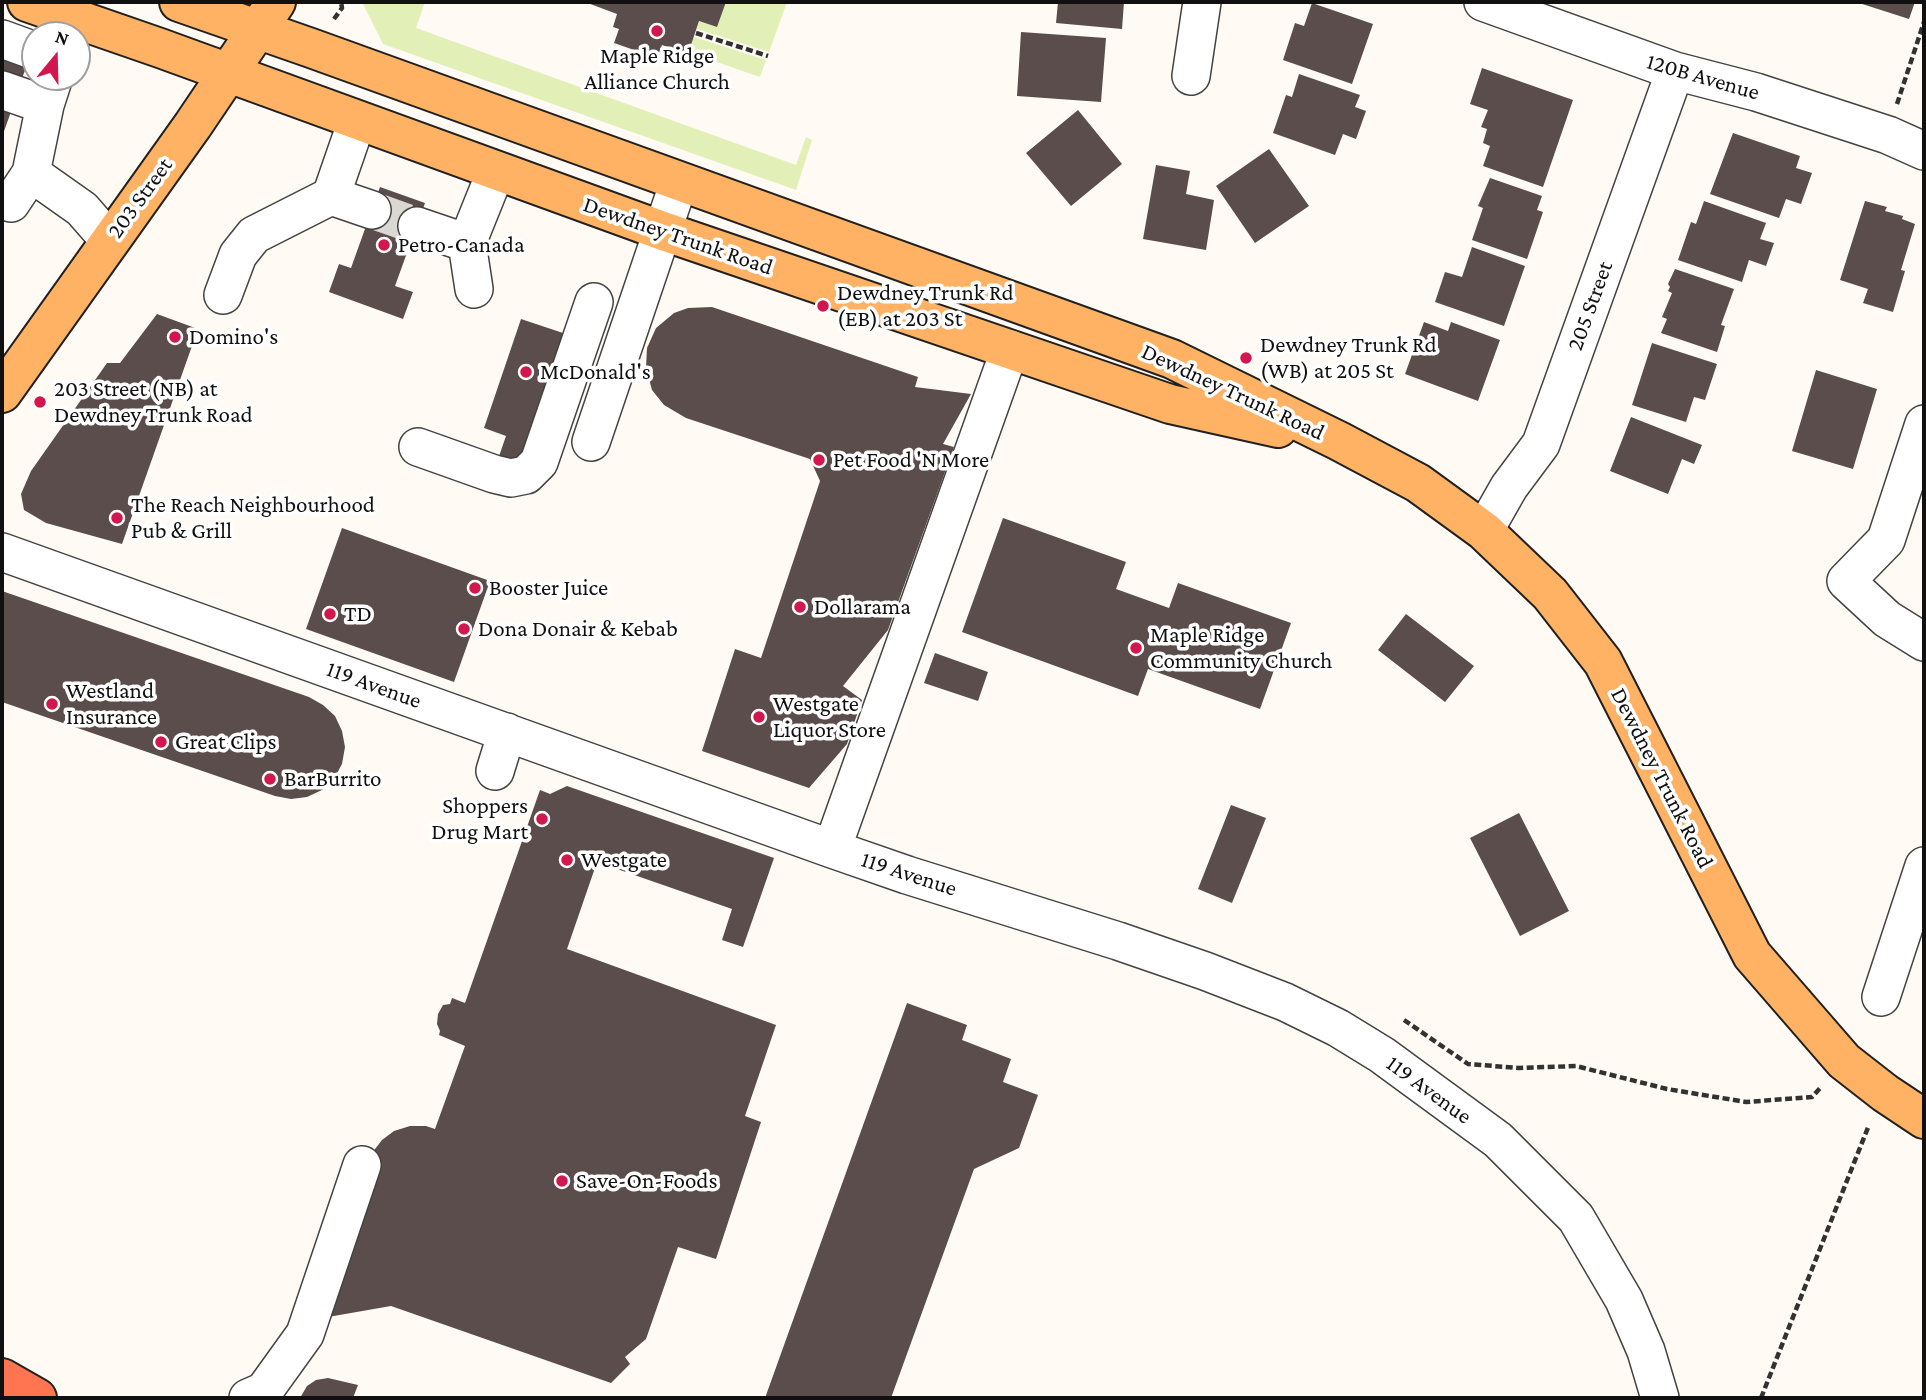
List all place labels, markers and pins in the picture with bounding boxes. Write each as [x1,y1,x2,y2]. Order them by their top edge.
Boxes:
marker: Maple Ridge Alliance Church [649,23,665,39]
place label: Maple Ridge Alliance Church [584,42,730,96]
place label: Petro-Canada [398,231,525,259]
marker: Petro-Canada [376,237,392,253]
place label: Dewdney Trunk Rd (EB) at 203 St [837,279,1014,333]
marker: Dewdney Trunk Rd (EB) at 203 St [815,298,831,314]
place label: Domino's [189,323,278,351]
marker: Domino's [167,329,183,345]
place label: Dewdney Trunk Rd (WB) at 205 St [1260,331,1437,385]
marker: Dewdney Trunk Rd (WB) at 205 St [1238,350,1254,366]
place label: McDonald's [540,358,651,386]
marker: McDonald's [518,364,534,380]
place label: 203 Street (NB) at Dewdney Trunk Road [54,375,253,429]
marker: 203 Street (NB) at Dewdney Trunk Road [32,394,48,410]
place label: Pet Food 'N More [833,446,989,474]
marker: Pet Food 'N More [811,452,827,468]
place label: The Reach Neighbourhood Pub & Grill [131,491,375,545]
marker: The Reach Neighbourhood Pub & Grill [109,510,125,526]
place label: Booster Juice [489,574,608,602]
marker: Booster Juice [467,580,483,596]
place label: Dollarama [814,593,911,621]
marker: Dollarama [792,599,808,615]
place label: TD [344,600,372,628]
marker: TD [322,606,338,622]
place label: Dona Donair & Kebab [478,615,678,643]
marker: Dona Donair & Kebab [456,621,472,637]
place label: Maple Ridge Community Church [1150,621,1332,675]
marker: Maple Ridge Community Church [1128,640,1144,656]
place label: Westland Insurance [66,677,157,731]
place label: Westgate Liquor Store [773,690,886,744]
marker: Westland Insurance [44,696,60,712]
marker: Westgate Liquor Store [751,709,767,725]
place label: Great Clips [175,728,277,756]
marker: Great Clips [153,734,169,750]
place label: BarBurrito [284,765,381,793]
marker: BarBurrito [262,771,278,787]
place label: Shoppers Drug Mart [431,792,528,846]
marker: Shoppers Drug Mart [534,811,550,827]
place label: Westgate [581,846,667,874]
marker: Westgate [559,852,575,868]
place label: Save-On-Foods [576,1167,717,1195]
marker: Save-On-Foods [554,1173,570,1189]

